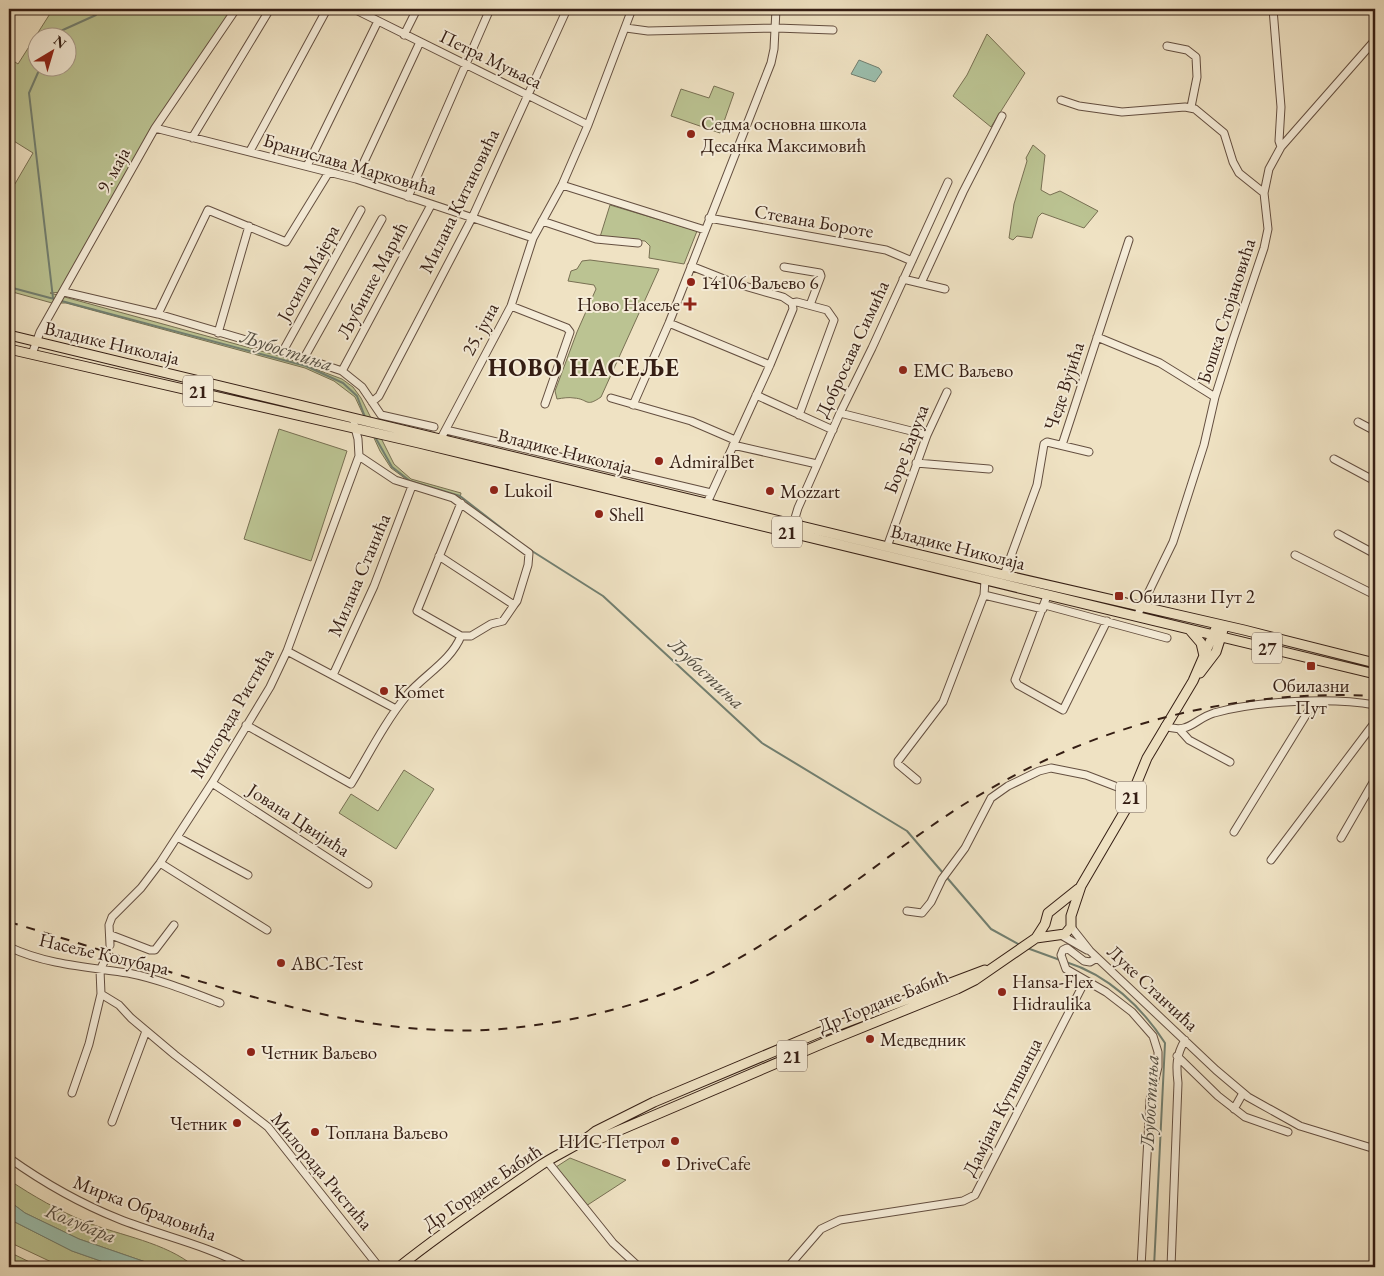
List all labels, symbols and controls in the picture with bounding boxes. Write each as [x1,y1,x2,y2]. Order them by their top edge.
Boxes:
street label: Петра Муњаса [436,23,547,95]
north arrow [28,28,78,78]
text: N [50,31,71,53]
place label: Седма основна школа Десанка Максимовић [701,111,867,158]
street label: Милана Китановића [413,124,505,277]
street label: Бранислава Марковића [260,127,440,201]
marker: Седма основна школа Десанка Максимовић [685,128,697,140]
street label: 9. маја [90,142,136,197]
street label: Стевана Бороте [752,198,876,244]
street label: Љубинке Марић [331,217,413,343]
street label: Јосипа Мајера [270,220,345,328]
street label: Бошка Стојановића [1191,235,1261,387]
place label: 14106 Ваљево 6 [701,270,819,295]
marker: 14106 Ваљево 6 [685,276,697,288]
street label: Добросава Симића [809,276,895,422]
place label: Ново Насеље [577,292,680,317]
street label: 25. јуна [456,298,504,360]
marker: Ново Насеље [684,298,696,310]
street label: Владике Николаја [42,315,182,371]
water label: Љубостиња [237,323,336,377]
street label: Чеде Вујића [1038,338,1090,433]
district label: НОВО НАСЕЉЕ [488,352,680,383]
place label: ЕМС Ваљево [913,358,1014,383]
marker: ЕМС Ваљево [897,364,909,376]
road number: 21 [183,376,213,406]
street label: Боре Баруха [878,400,935,497]
street label: Владике Николаја [495,422,635,480]
place label: AdmiralBet [668,449,754,474]
marker: AdmiralBet [653,455,665,467]
place label: Lukoil [504,478,553,503]
place label: Mozzart [780,479,840,504]
marker: Lukoil [488,484,500,496]
marker: Mozzart [764,485,776,497]
place label: Shell [609,502,645,527]
marker: Shell [593,508,605,520]
street label: Милана Станића [322,509,396,640]
road number: 21 [772,516,802,548]
street label: Владике Николаја [888,518,1028,576]
place label: Обилазни Пут 2 [1129,584,1255,609]
marker: Обилазни Пут 2 [1113,590,1125,602]
water label: Љубостиња [663,630,751,715]
road number: 27 [1252,632,1282,664]
street label: Милорада Ристића [185,643,280,783]
marker: Обилазни Пут [1305,660,1317,672]
place label: Обилазни Пут [1272,673,1350,720]
place label: Komet [394,679,445,704]
marker: Komet [378,685,390,697]
street label: Јована Цвијића [241,776,355,863]
road number: 21 [1116,782,1146,812]
street label: Насеље Колубара [37,927,172,981]
street label: Луке Станчића [1102,939,1204,1037]
place label: ABC-Test [290,951,363,976]
marker: ABC-Test [275,957,287,969]
street label: Др Гордане Бабић [814,963,952,1039]
place label: Hansa-Flex Hidraulika [1012,969,1094,1016]
marker: Hansa-Flex Hidraulika [996,986,1008,998]
place label: Медведник [880,1027,966,1052]
marker: Медведник [864,1033,876,1045]
street label: Дамјана Кутишанца [956,1033,1048,1180]
place label: Четник Ваљево [261,1040,377,1065]
road number: 21 [777,1040,807,1072]
marker: Четник Ваљево [245,1046,257,1058]
water label: Љубостиња [1133,1054,1164,1151]
street label: Милорада Ристића [265,1107,379,1235]
place label: Четник [170,1111,227,1136]
marker: Четник [231,1117,243,1129]
place label: Топлана Ваљево [325,1120,448,1145]
marker: Топлана Ваљево [309,1126,321,1138]
place label: НИС Петрол [558,1129,665,1154]
marker: НИС Петрол [669,1135,681,1147]
street label: Др Гордане Бабић [418,1138,547,1236]
place label: DriveCafe [676,1151,751,1176]
marker: DriveCafe [660,1157,672,1169]
street label: Мирка Обрадовића [70,1169,220,1247]
water label: Колубара [41,1197,120,1249]

